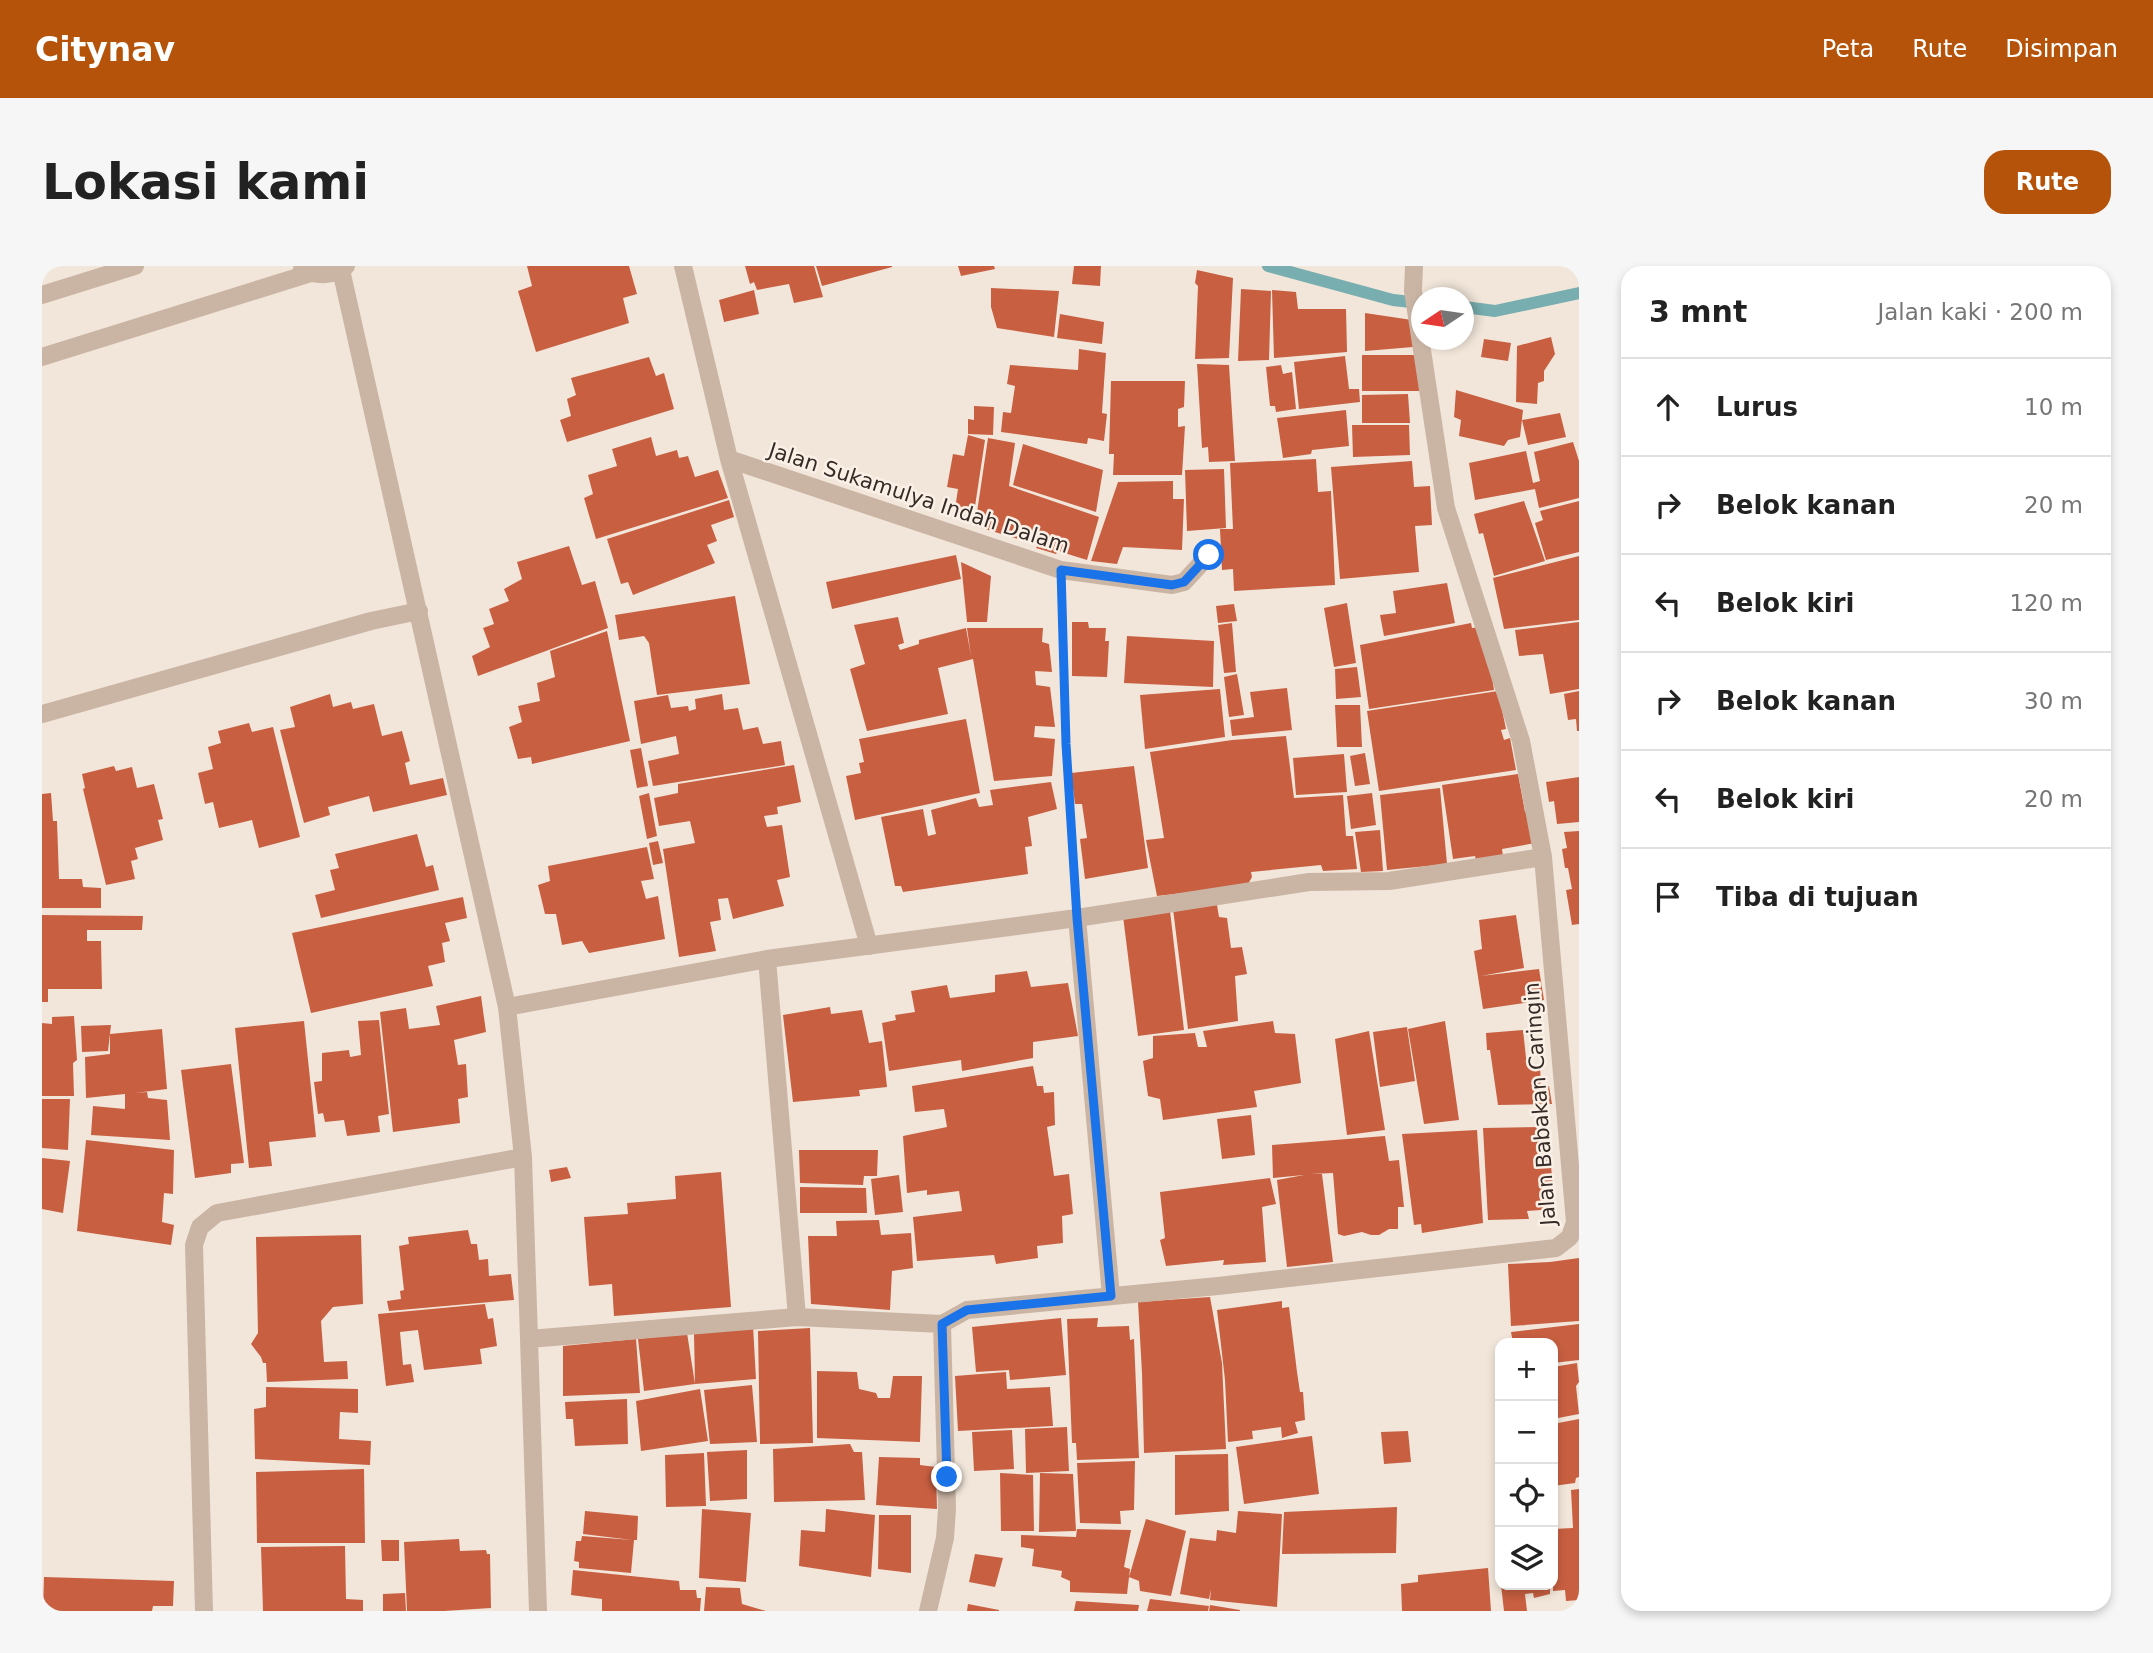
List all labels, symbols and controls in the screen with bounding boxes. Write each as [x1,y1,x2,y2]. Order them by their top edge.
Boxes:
text: Citynav [35,30,175,69]
text: Peta [1822,35,1874,63]
text: Rute [1912,35,1967,63]
text: Disimpan [2005,35,2118,63]
button: Rute [1984,150,2111,214]
text: Lokasi kami [42,154,369,211]
north arrow [1411,287,1474,350]
text: 3 mnt [1649,294,1747,329]
text: Jalan kaki · 200 m [1877,299,2083,325]
icon: ahead [1649,388,1687,426]
text: Lurus [1716,392,1798,422]
text: 10 m [2024,394,2083,420]
street label: Jalan Sukamulya Indah Dalam [764,437,1072,558]
icon: right [1649,486,1687,524]
text: Belok kanan [1716,490,1896,520]
text: 20 m [2024,492,2083,518]
route start [1193,539,1224,570]
icon: left [1649,584,1687,622]
text: Belok kiri [1716,588,1855,618]
text: 120 m [2009,590,2083,616]
icon: right [1649,682,1687,720]
text: Belok kanan [1716,686,1896,716]
text: 30 m [2024,688,2083,714]
icon: left [1649,780,1687,818]
text: Belok kiri [1716,784,1855,814]
text: 20 m [2024,786,2083,812]
icon: arrive [1649,878,1687,916]
text: Tiba di tujuan [1716,882,1919,912]
street label: Jalan Babakan Caringin [1520,982,1561,1228]
map controls [1495,1338,1558,1590]
button: + [1495,1338,1558,1401]
button: − [1495,1401,1558,1464]
route end [931,1461,962,1492]
button: locate [1495,1464,1558,1527]
button: layers [1495,1527,1558,1590]

